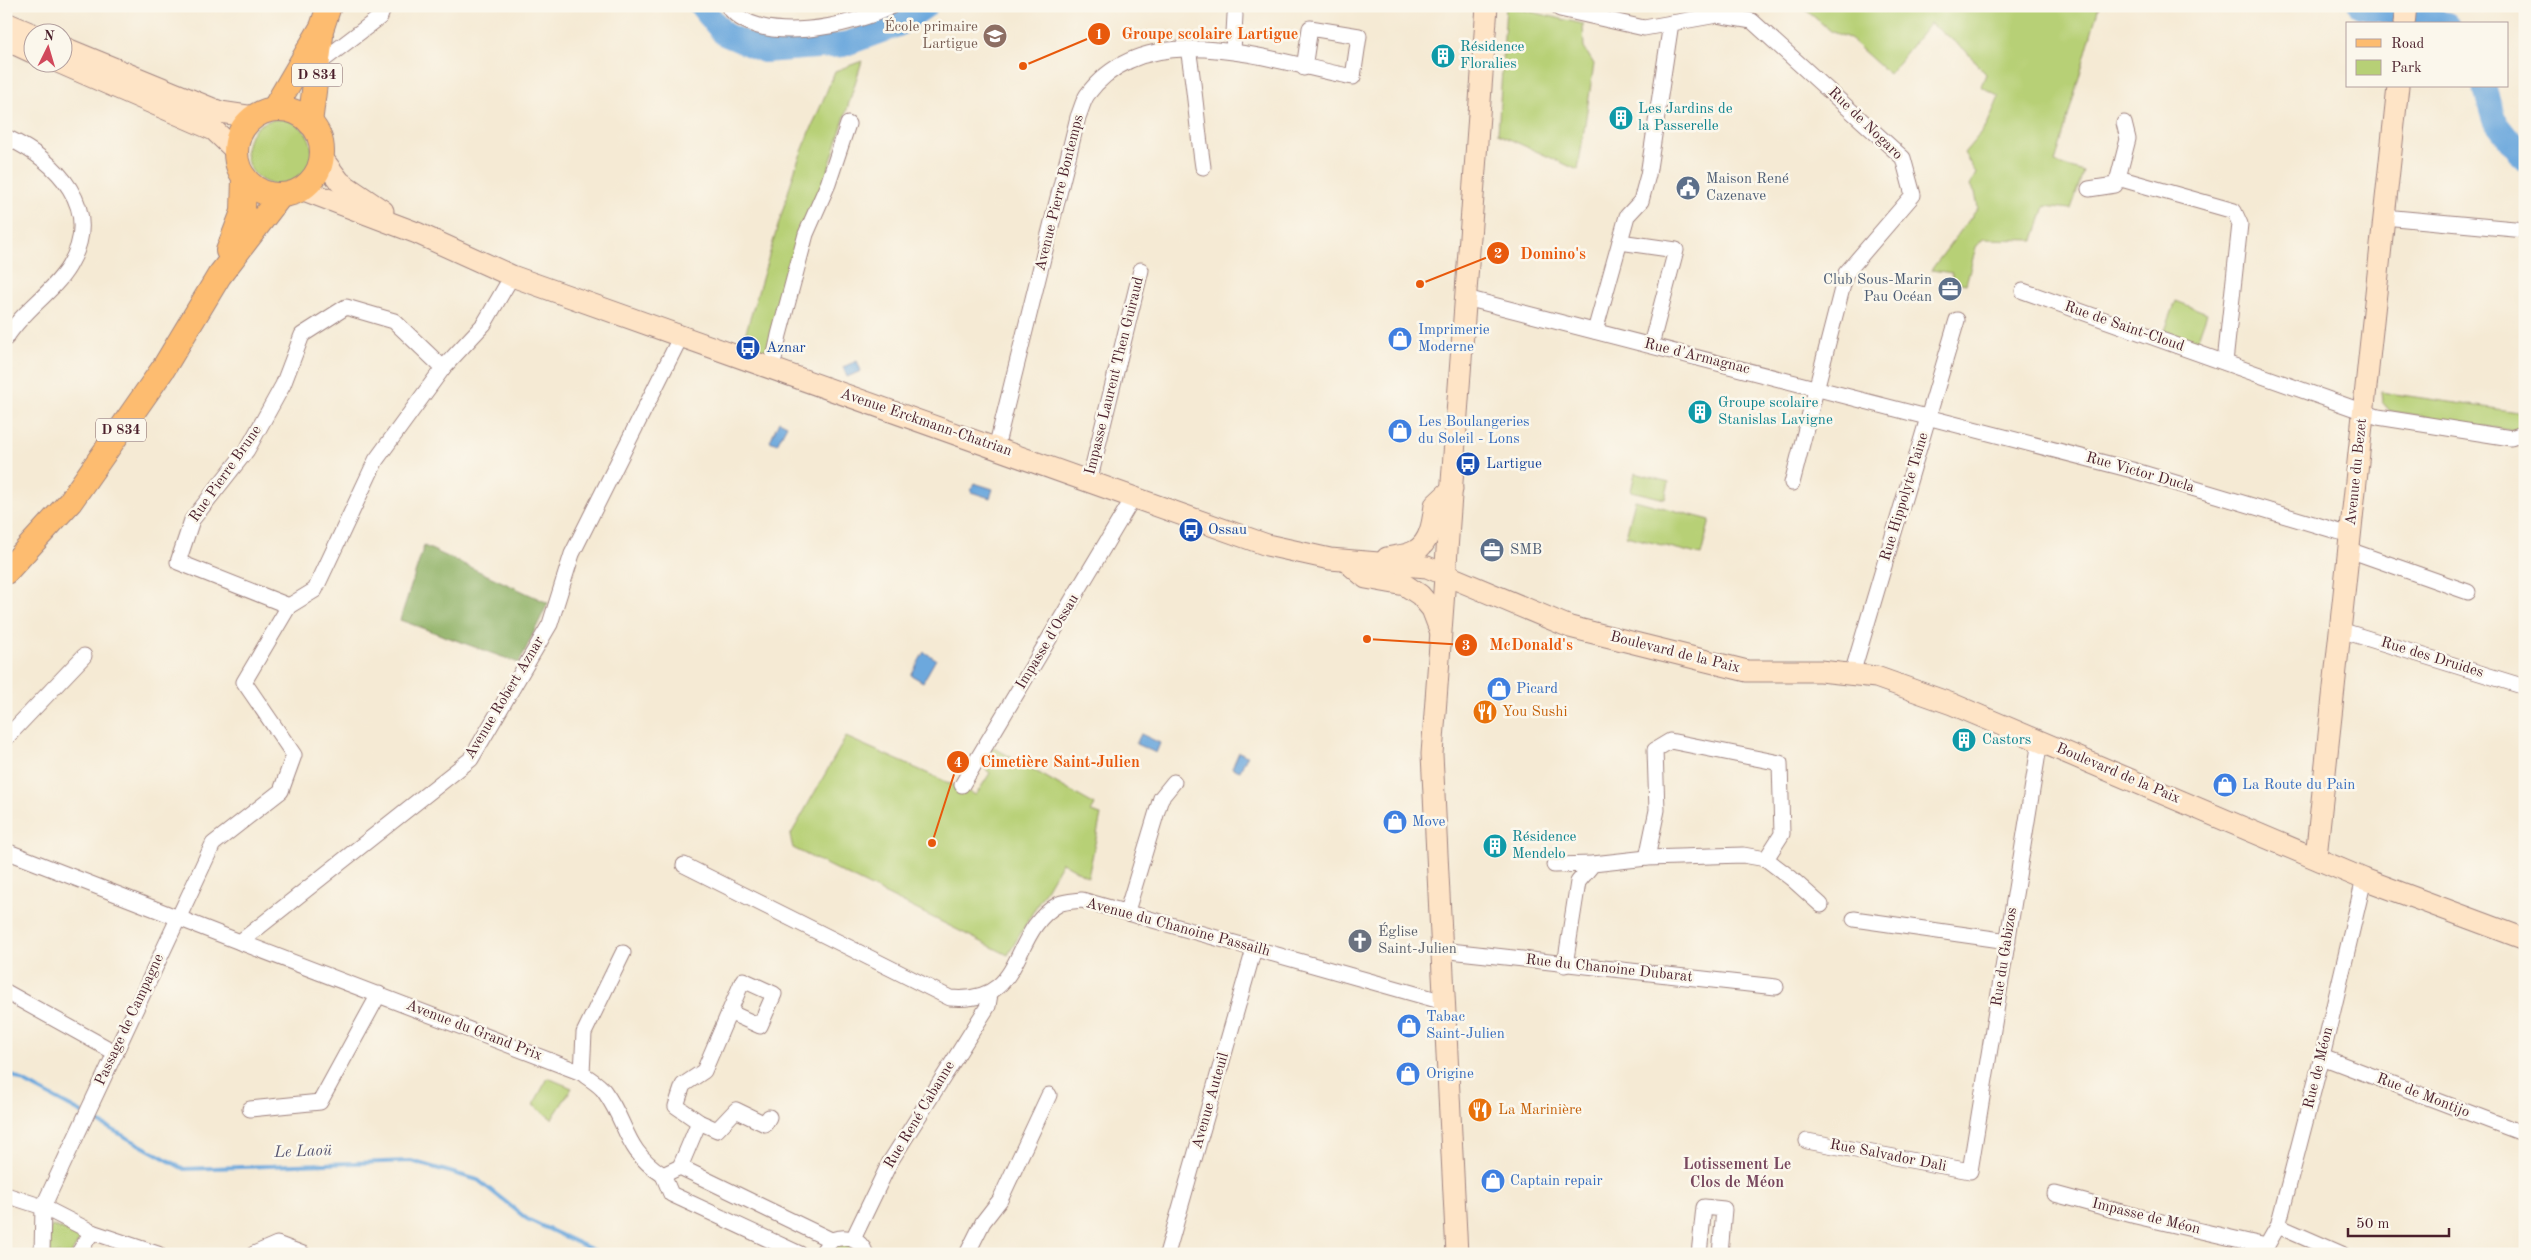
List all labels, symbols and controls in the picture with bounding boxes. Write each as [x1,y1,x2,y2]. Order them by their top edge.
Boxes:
place label: École primaire Lartigue [884,17,978,52]
callout: Groupe scolaire Lartigue [1086,18,1308,49]
north arrow [22,22,72,72]
legend [2346,22,2508,88]
school or university icon: École primaire Lartigue [982,23,1008,49]
text: Groupe scolaire Lartigue [1122,27,1298,43]
text: 1 [1095,28,1103,43]
text: N [43,29,55,44]
text: Road [2391,37,2425,52]
place label: Résidence Floralies [1460,40,1525,72]
building icon: Résidence Floralies [1430,43,1456,69]
text: Park [2391,61,2422,76]
road number: D 834 [292,64,342,86]
street label: Rue de Nogaro [1825,85,1905,163]
place label: Les Jardins de la Passerelle [1638,102,1733,134]
building icon: Les Jardins de la Passerelle [1608,105,1634,131]
street label: Avenue Pierre Bontemps [1033,113,1087,273]
place label: Maison René Cazenave [1706,172,1789,204]
public building icon: Maison René Cazenave [1675,175,1701,201]
callout: Domino's [1485,237,1596,268]
text: 2 [1494,247,1502,262]
text: Domino's [1520,247,1586,263]
place label: Club Sous-Marin Pau Océan [1823,273,1932,305]
street label: Impasse Laurent Then Guiraud [1083,275,1147,477]
office icon: Club Sous-Marin Pau Océan [1937,276,1963,302]
street label: Rue de Saint-Cloud [2062,299,2186,355]
place label: Imprimerie Moderne [1418,323,1490,355]
shop icon: Imprimerie Moderne [1387,326,1413,352]
bus stop icon: Aznar [735,335,761,361]
street label: Rue d'Armagnac [1643,337,1752,377]
place label: Aznar [766,341,806,356]
street label: Avenue Erckmann-Chatrian [838,387,1014,459]
place label: Groupe scolaire Stanislas Lavigne [1718,396,1833,428]
building icon: Groupe scolaire Stanislas Lavigne [1687,399,1713,425]
place label: Les Boulangeries du Soleil - Lons [1418,415,1530,447]
road number: D 834 [96,418,146,442]
shop icon: Les Boulangeries du Soleil - Lons [1387,418,1413,444]
street label: Avenue du Bezet [2344,418,2370,526]
street label: Rue Pierre Brune [187,423,265,525]
street label: Rue Hippolyte Taine [1878,431,1932,563]
street label: Rue Victor Ducla [2084,450,2197,496]
bus stop icon: Lartigue [1455,451,1481,477]
place label: Lartigue [1486,457,1542,472]
bus stop icon: Ossau [1178,517,1204,543]
place label: Ossau [1208,523,1247,538]
office icon: SMB [1479,537,1505,563]
place label: SMB [1510,543,1542,558]
street label: Impasse d'Ossau [1014,592,1082,692]
callout: McDonald's [1454,629,1582,660]
street label: Boulevard de la Paix [1609,630,1742,676]
street label: Avenue Robert Aznar [463,634,547,762]
street label: Rue des Druides [2379,635,2485,681]
text: McDonald's [1489,638,1573,654]
text: 3 [1462,639,1470,654]
shop icon: Picard [1486,676,1512,702]
place label: Picard [1516,682,1558,697]
restaurant icon: You Sushi [1472,699,1498,725]
place label: You Sushi [1502,705,1568,720]
building icon: Castors [1951,727,1977,753]
place label: Castors [1982,733,2031,748]
street label: Boulevard de la Paix [2054,741,2182,807]
callout: Cimetière Saint-Julien [945,746,1150,777]
text: Cimetière Saint-Julien [980,755,1140,771]
text: 4 [954,756,962,771]
shop icon: La Route du Pain [2212,772,2238,798]
place label: La Route du Pain [2242,778,2355,793]
shop icon: Move [1382,809,1408,835]
place label: Move [1412,815,1446,830]
place label: Résidence Mendelo [1512,830,1577,862]
building icon: Résidence Mendelo [1482,833,1508,859]
street label: Avenue du Chanoine Passailh [1084,896,1272,960]
street label: Rue du Gabizos [1990,906,2020,1008]
place label: Église Saint-Julien [1378,922,1457,957]
church icon: Église Saint-Julien [1347,928,1373,954]
street label: Passage de Campagne [93,952,167,1088]
street label: Rue du Chanoine Dubarat [1525,953,1693,985]
street label: Avenue du Grand Prix [404,998,544,1064]
place label: Tabac Saint-Julien [1426,1010,1505,1042]
shop icon: Tabac Saint-Julien [1396,1013,1422,1039]
street label: Rue de Méon [2302,1026,2336,1110]
street label: Avenue Auteuil [1190,1051,1232,1151]
street label: Rue René Cabanne [882,1059,958,1171]
shop icon: Origine [1395,1061,1421,1087]
place label: Origine [1426,1067,1474,1082]
street label: Rue de Montijo [2374,1071,2472,1121]
restaurant icon: La Marinière [1467,1097,1493,1123]
place label: La Marinière [1498,1103,1582,1118]
street label: Rue Salvador Dali [1828,1137,1948,1175]
water label: Le Laoü [273,1143,332,1161]
district label: Lotissement Le Clos de Méon [1683,1157,1791,1191]
shop icon: Captain repair [1480,1168,1506,1194]
place label: Captain repair [1510,1174,1603,1189]
street label: Impasse de Méon [2090,1196,2202,1238]
scale bar [2348,1205,2450,1237]
text: 50 m [2356,1217,2390,1232]

